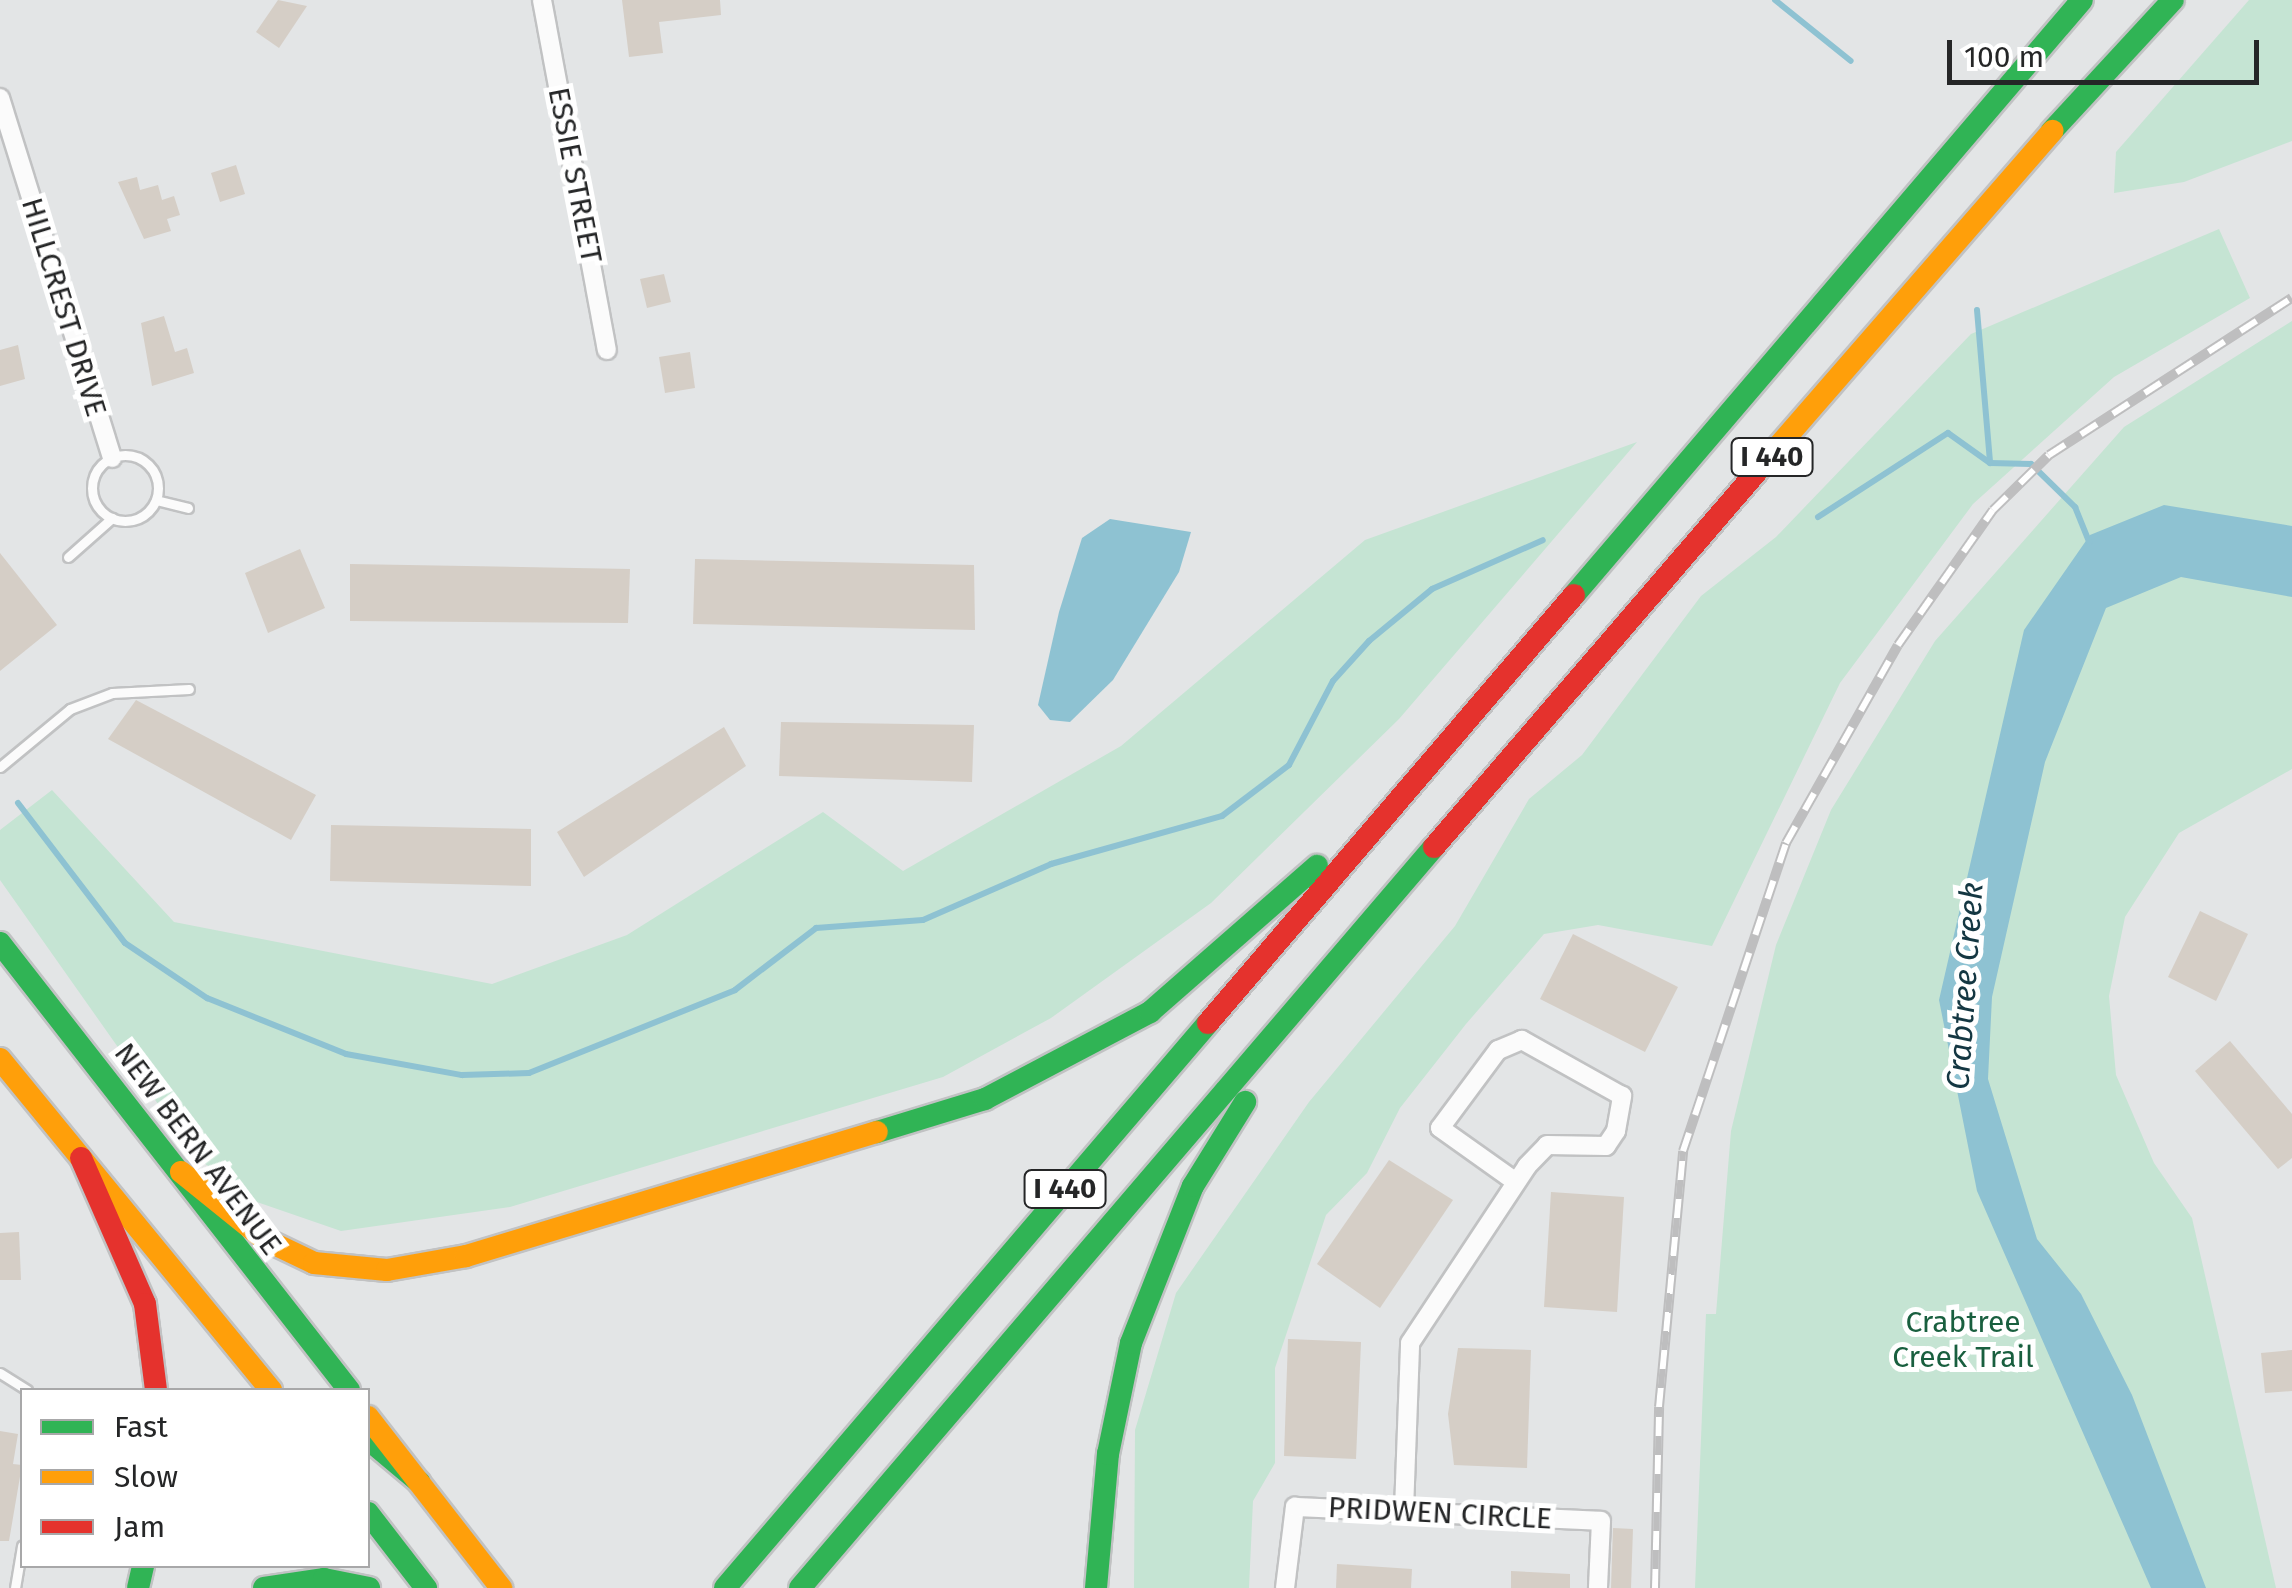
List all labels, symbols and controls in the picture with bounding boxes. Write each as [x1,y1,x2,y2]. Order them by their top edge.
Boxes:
scale bar [1952,20,2264,82]
text: 100 m [1964,39,2044,75]
street label: ESSIE STREET [540,84,610,266]
street label: HILLCREST DRIVE [14,193,114,421]
road number: I 440 [1730,434,1814,480]
water label: Crabtree Creek [1939,881,1991,1091]
street label: NEW BERN AVENUE [107,1036,289,1262]
road number: I 440 [1022,1166,1108,1212]
park label: Crabtree Creek Trail [1892,1304,2034,1374]
legend [20,1388,370,1568]
text: Fast [114,1409,168,1445]
text: Slow [114,1459,178,1495]
street label: PRIDWEN CIRCLE [1327,1489,1553,1537]
text: Jam [114,1509,165,1545]

